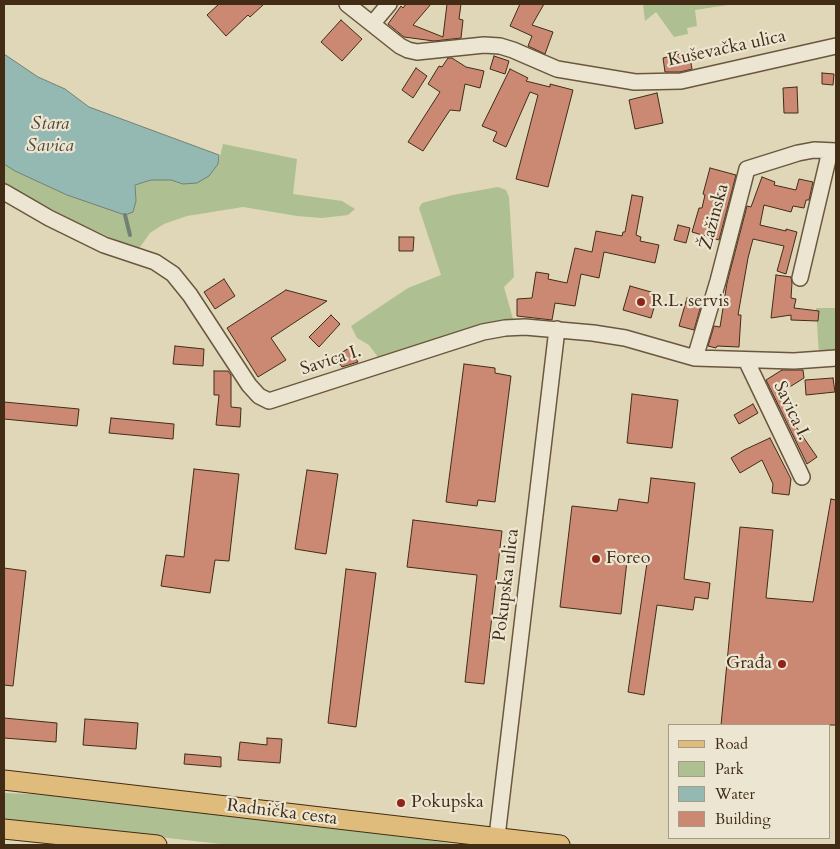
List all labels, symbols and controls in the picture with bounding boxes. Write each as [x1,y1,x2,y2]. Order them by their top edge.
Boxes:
street label: Kuševačka ulica [666,26,788,72]
water label: Stara Savica [26,114,74,158]
street label: Žažinska [696,182,734,252]
place label: R.L. servis [651,291,729,313]
marker: R.L. servis [635,296,647,308]
street label: Savica I. [298,341,364,381]
street label: Savica I. [768,378,814,444]
street label: Pokupska ulica [489,527,525,643]
place label: Foreo [606,548,650,570]
marker: Foreo [590,553,602,565]
place label: Građa [726,653,772,675]
marker: Građa [776,658,788,670]
legend [668,724,830,839]
text: Road [715,734,748,754]
text: Park [715,759,744,779]
text: Water [715,784,755,804]
place label: Pokupska [411,792,484,814]
street label: Radnička cesta [225,795,339,831]
marker: Pokupska [395,797,407,809]
text: Building [715,809,771,829]

